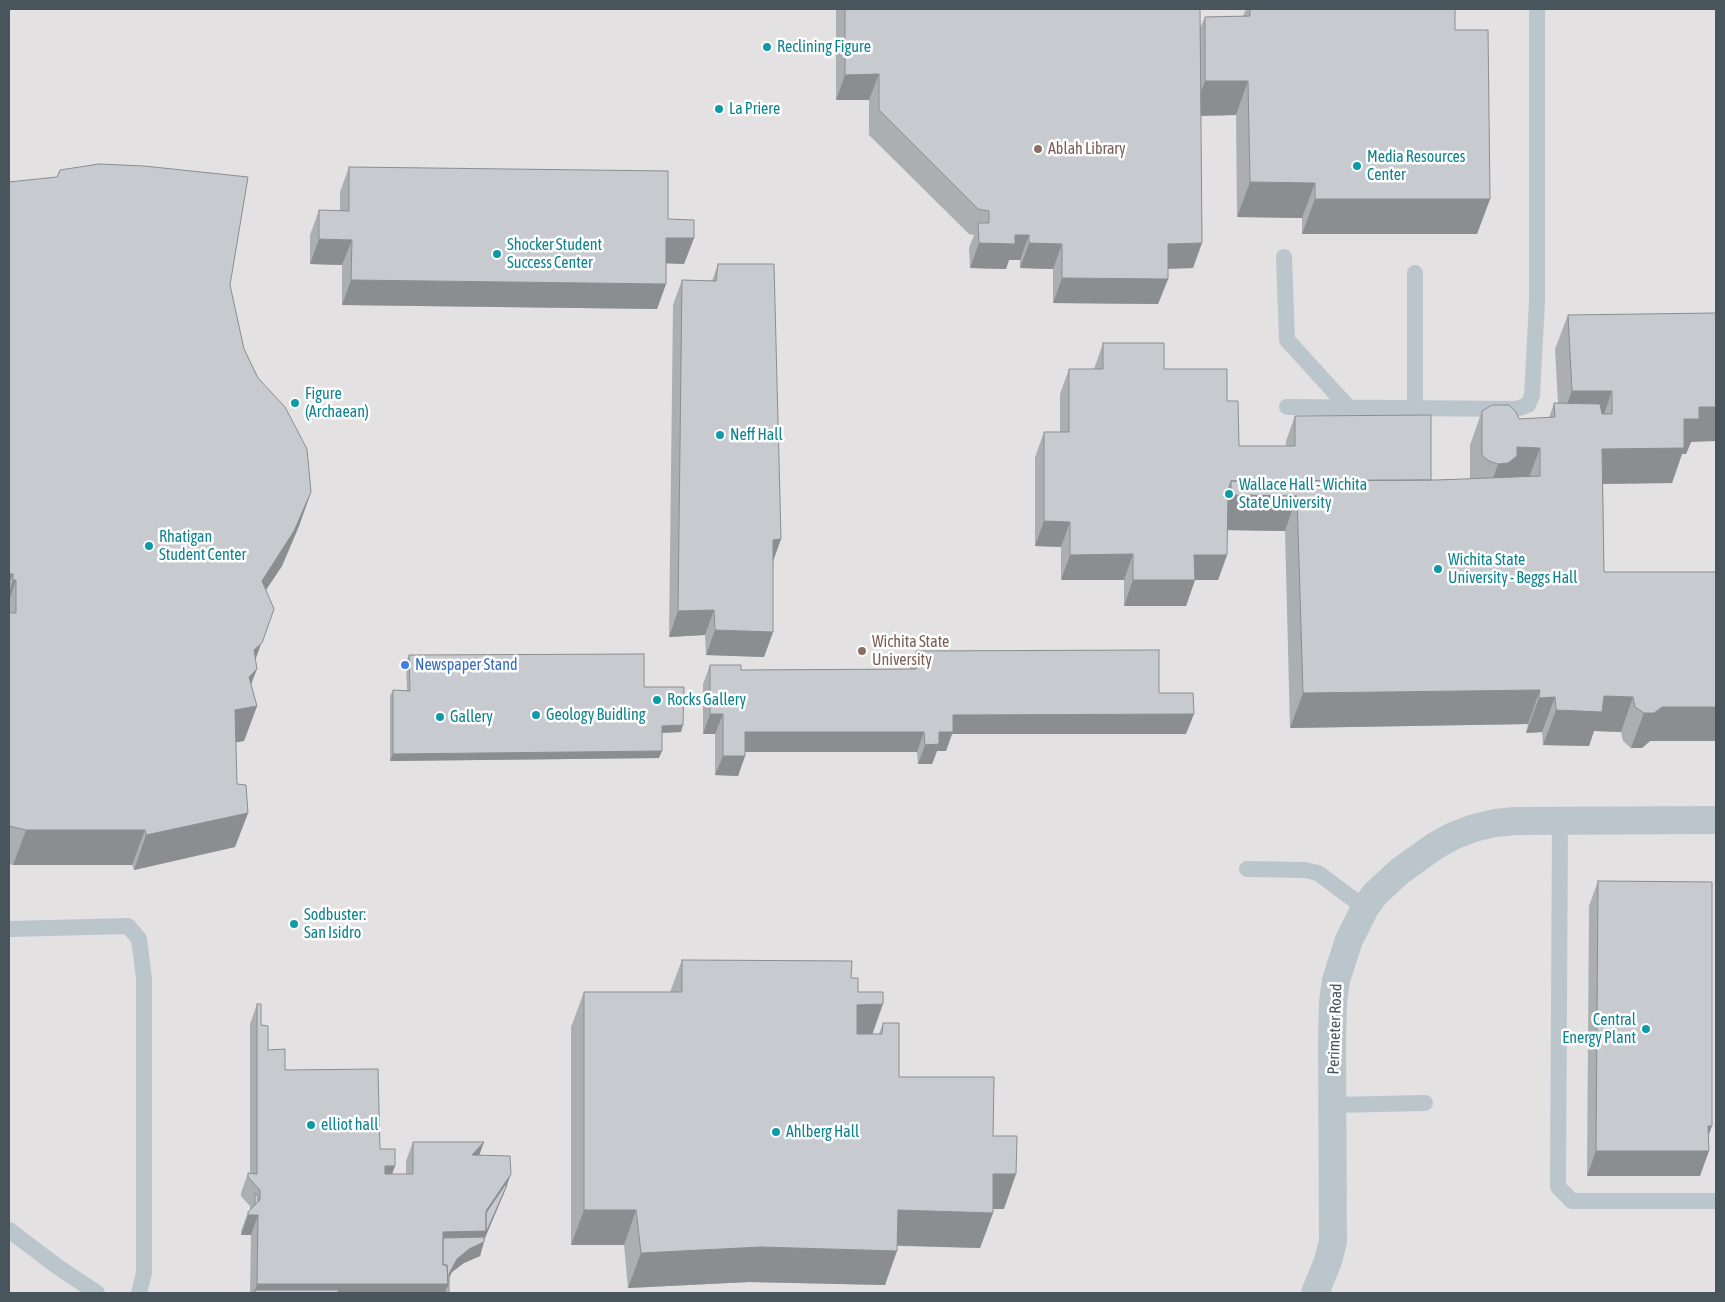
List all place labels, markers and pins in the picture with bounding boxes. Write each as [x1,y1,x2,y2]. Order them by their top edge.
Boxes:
place label: Reclining Figure [777,37,871,57]
marker: Reclining Figure [761,41,773,53]
place label: La Priere [729,99,780,119]
marker: La Priere [713,103,725,115]
place label: Ablah Library [1048,139,1126,159]
marker: Ablah Library [1032,143,1044,155]
place label: Media Resources Center [1367,147,1466,185]
marker: Media Resources Center [1351,160,1363,172]
place label: Shocker Student Success Center [507,235,602,273]
marker: Shocker Student Success Center [491,248,503,260]
place label: Figure (Archaean) [305,384,369,422]
marker: Figure (Archaean) [289,397,301,409]
place label: Neff Hall [730,425,783,445]
marker: Neff Hall [714,429,726,441]
place label: Wallace Hall - Wichita State University [1239,475,1367,513]
marker: Wallace Hall - Wichita State University [1223,488,1235,500]
place label: Rhatigan Student Center [159,527,246,565]
marker: Rhatigan Student Center [143,540,155,552]
place label: Wichita State University - Beggs Hall [1448,550,1578,588]
marker: Wichita State University - Beggs Hall [1432,563,1444,575]
place label: Wichita State University [872,632,949,670]
marker: Wichita State University [856,645,868,657]
place label: Newspaper Stand [415,655,518,675]
marker: Newspaper Stand [399,659,411,671]
place label: Rocks Gallery [667,690,746,710]
marker: Rocks Gallery [651,694,663,706]
place label: Geology Buidling [546,705,646,725]
place label: Gallery [450,707,493,727]
marker: Geology Buidling [530,709,542,721]
marker: Gallery [434,711,446,723]
place label: Sodbuster: San Isidro [304,905,366,943]
marker: Sodbuster: San Isidro [288,918,300,930]
place label: Central Energy Plant [1562,1010,1636,1048]
marker: Central Energy Plant [1640,1023,1652,1035]
place label: elliot hall [321,1115,378,1135]
marker: elliot hall [305,1119,317,1131]
place label: Ahlberg Hall [786,1122,859,1142]
marker: Ahlberg Hall [770,1126,782,1138]

